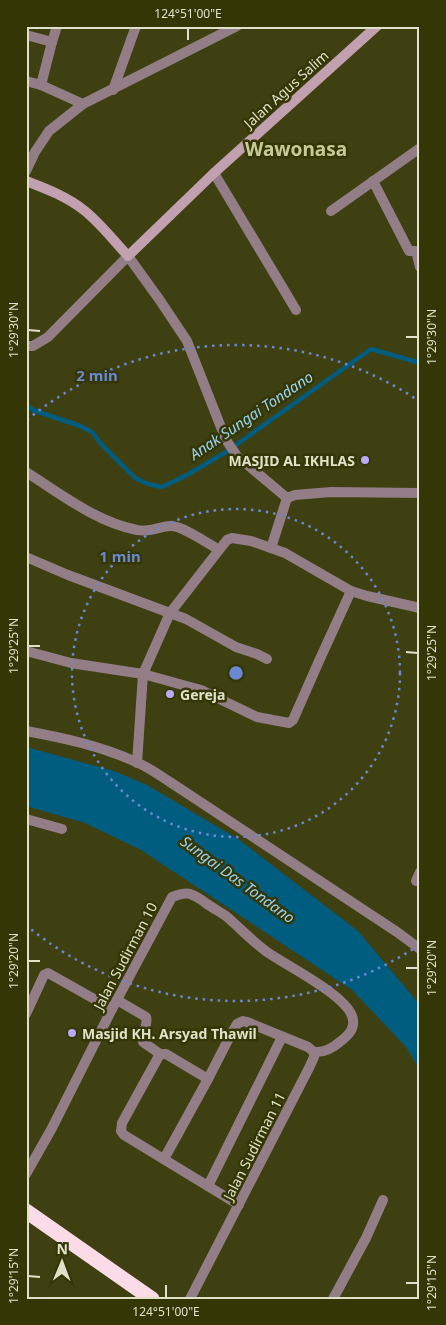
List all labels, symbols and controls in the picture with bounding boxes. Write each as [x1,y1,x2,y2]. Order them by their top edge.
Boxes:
text: 124°51'00"E [154,5,222,22]
street label: Jalan Agus Salim [238,46,332,133]
district label: Wawonasa [245,136,347,162]
text: 1°29'30"N [5,302,22,358]
text: 1°29'30"N [423,309,440,365]
text: 2 min [76,365,118,385]
water label: Anak Sungai Tondano [185,366,317,464]
place label: MASJID AL IKHLAS [229,451,355,470]
marker: MASJID AL IKHLAS [359,454,371,466]
text: 1 min [99,546,141,566]
text: 1°29'25"N [5,618,22,674]
text: 1°29'25"N [423,625,440,681]
centre of rings [227,664,245,682]
place label: Gereja [180,685,225,704]
marker: Gereja [164,688,176,700]
water label: Sungai Das Tondano [177,831,299,927]
street label: Jalan Sudirman 10 [88,899,161,1015]
text: 1°29'20"N [5,933,22,989]
text: 1°29'20"N [423,940,440,996]
place label: Masjid KH. Arsyad Thawil [82,1024,257,1043]
marker: Masjid KH. Arsyad Thawil [66,1027,78,1039]
street label: Jalan Sudirman 11 [218,1089,289,1205]
north arrow [38,1238,88,1288]
text: N [56,1239,68,1258]
text: 1°29'15"N [5,1248,22,1304]
text: 1°29'15"N [423,1255,440,1311]
text: 124°51'00"E [132,1303,200,1320]

